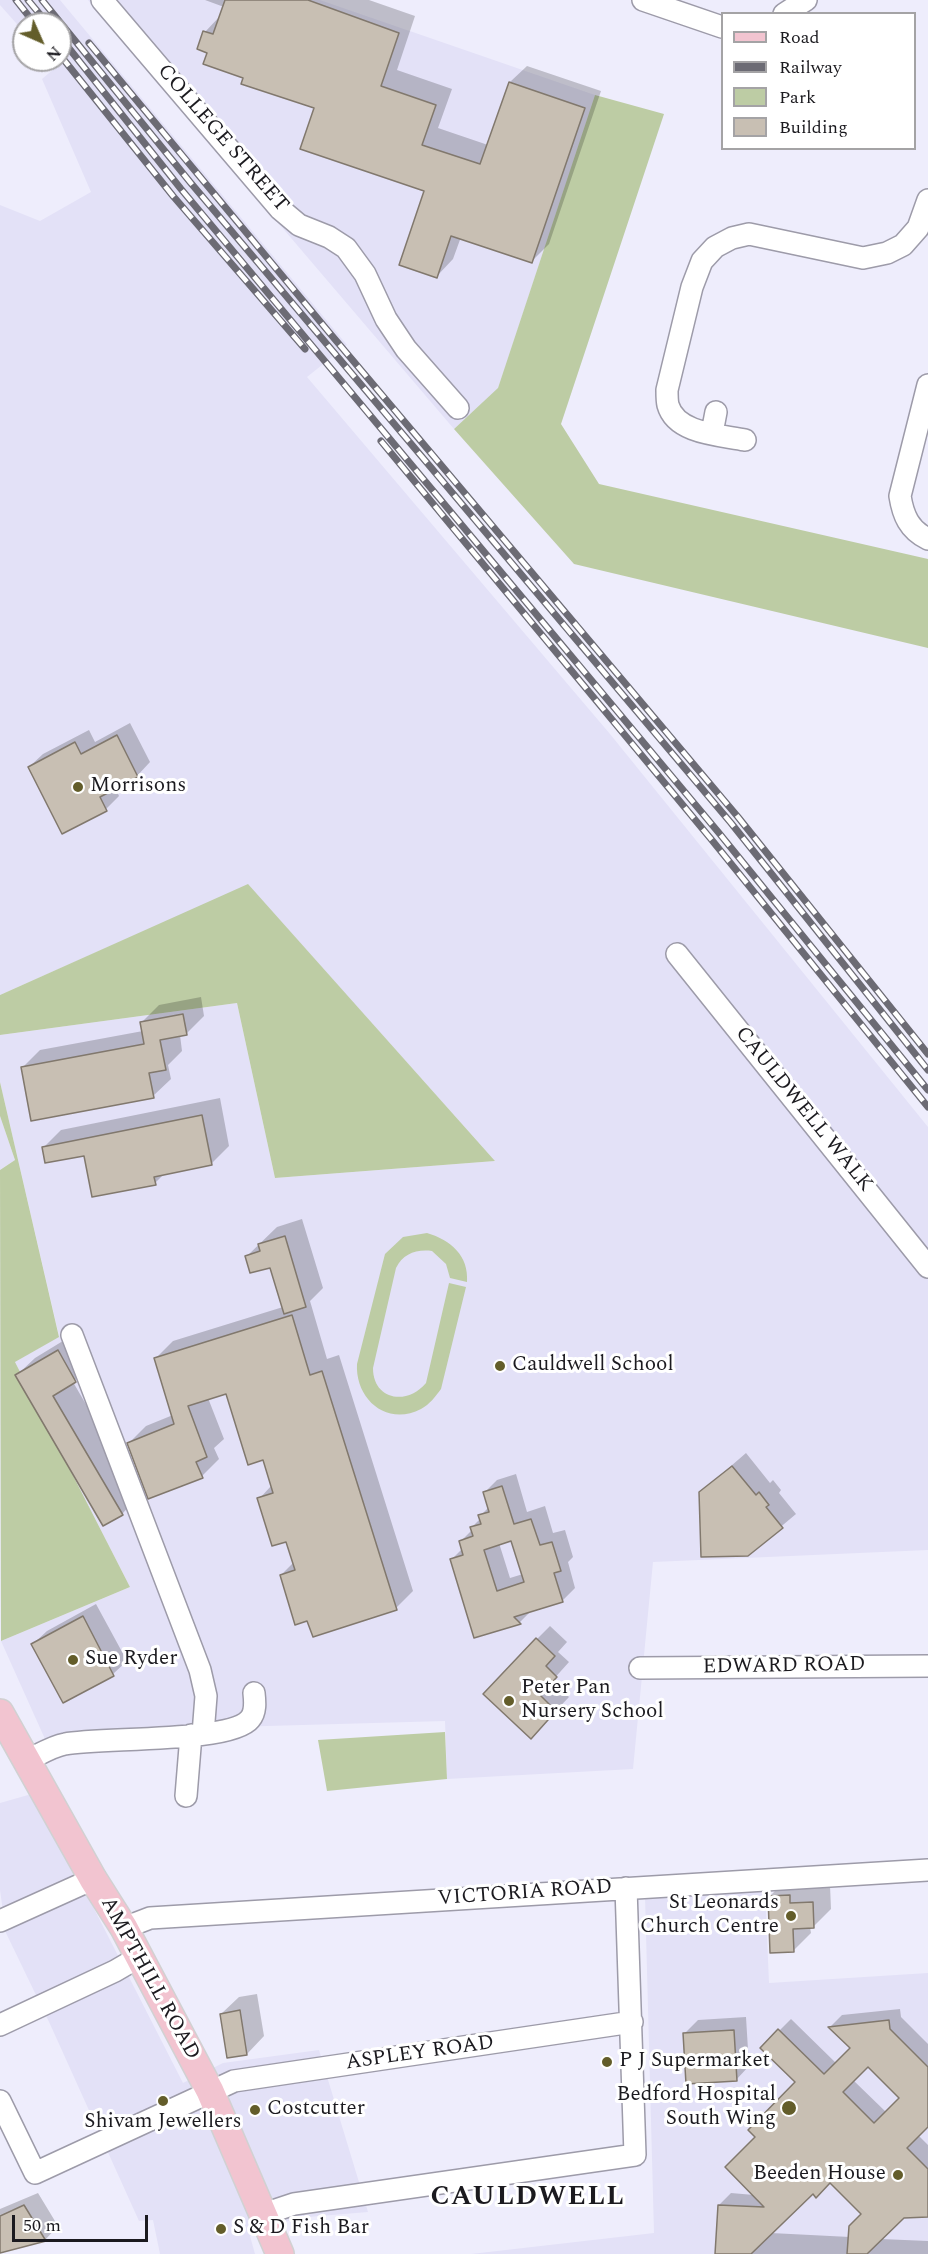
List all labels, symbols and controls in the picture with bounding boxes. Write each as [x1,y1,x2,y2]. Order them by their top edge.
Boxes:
north arrow [12,12,72,72]
legend [721,12,916,150]
text: Road [779,24,820,51]
text: N [40,40,66,66]
text: Railway [779,54,842,81]
street label: COLLEGE STREET [151,60,293,218]
text: Park [779,84,816,111]
text: Building [779,114,848,141]
place label: Morrisons [90,774,186,800]
marker: Morrisons [71,780,85,794]
street label: CAULDWELL WALK [729,1022,877,1198]
place label: Cauldwell School [512,1353,674,1379]
marker: Cauldwell School [493,1359,507,1373]
place label: Sue Ryder [85,1647,178,1673]
marker: Sue Ryder [66,1653,80,1667]
street label: EDWARD ROAD [702,1653,866,1681]
place label: Peter Pan Nursery School [521,1676,664,1726]
marker: Peter Pan Nursery School [502,1694,516,1708]
street label: VICTORIA ROAD [437,1875,613,1913]
place label: St Leonards Church Centre [640,1891,779,1941]
street label: AMPTHILL ROAD [94,1893,204,2065]
marker: St Leonards Church Centre [784,1909,798,1923]
street label: ASPLEY ROAD [344,2031,496,2077]
place label: P J Supermarket [619,2049,770,2075]
marker: P J Supermarket [600,2055,614,2069]
place label: Bedford Hospital South Wing [617,2083,776,2133]
marker: Shivam Jewellers [156,2094,170,2108]
place label: Costcutter [267,2097,365,2123]
marker: Bedford Hospital South Wing [780,2099,798,2117]
marker: Costcutter [248,2103,262,2117]
place label: Shivam Jewellers [84,2110,242,2136]
place label: Beeden House [753,2162,886,2188]
marker: Beeden House [891,2168,905,2182]
district label: CAULDWELL [431,2183,625,2215]
scale bar [15,2203,152,2241]
text: 50 m [23,2212,61,2239]
place label: S & D Fish Bar [233,2216,369,2242]
marker: S & D Fish Bar [214,2222,228,2236]

